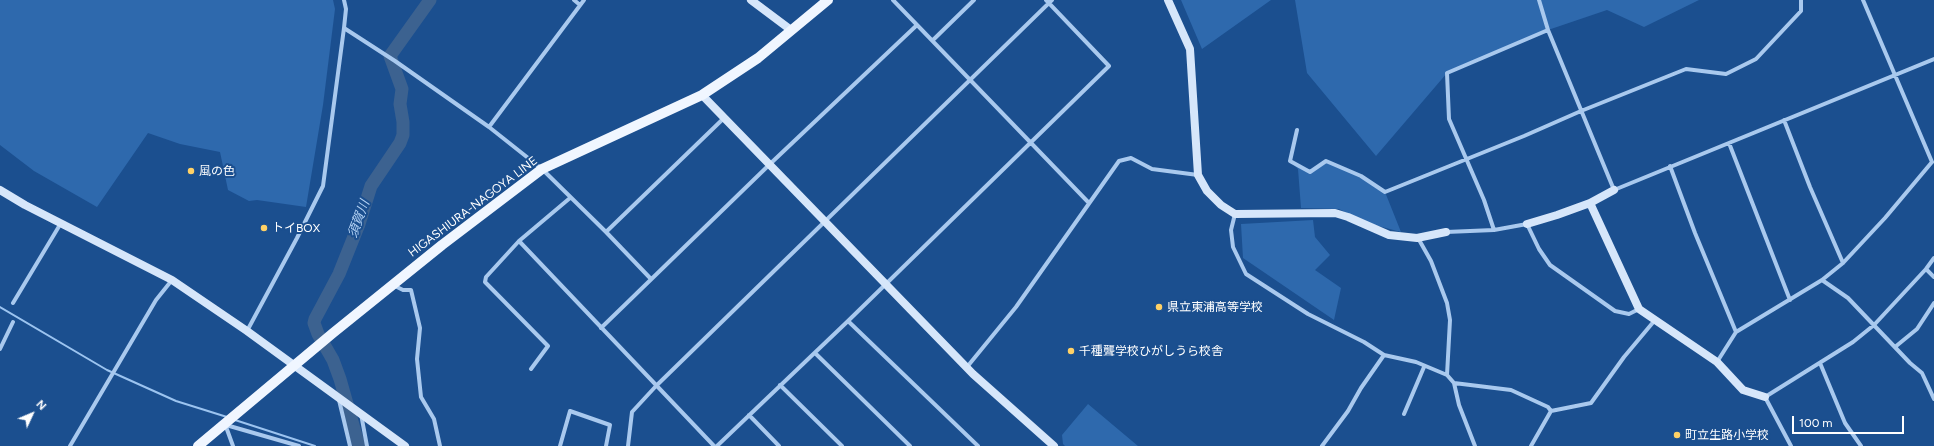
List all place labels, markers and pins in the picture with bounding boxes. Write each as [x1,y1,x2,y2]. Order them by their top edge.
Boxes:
place label: 風の色 [199,164,235,178]
marker: 風の色 [186,166,196,176]
place label: トイBOX [272,221,320,235]
marker: トイBOX [259,223,269,233]
place label: 県立東浦高等学校 [1167,300,1263,314]
marker: 県立東浦高等学校 [1154,302,1164,312]
place label: 千種聾学校ひがしうら校舎 [1079,344,1223,358]
marker: 千種聾学校ひがしうら校舎 [1066,346,1076,356]
place label: 町立生路小学校 [1685,428,1769,442]
marker: 町立生路小学校 [1672,430,1682,440]

